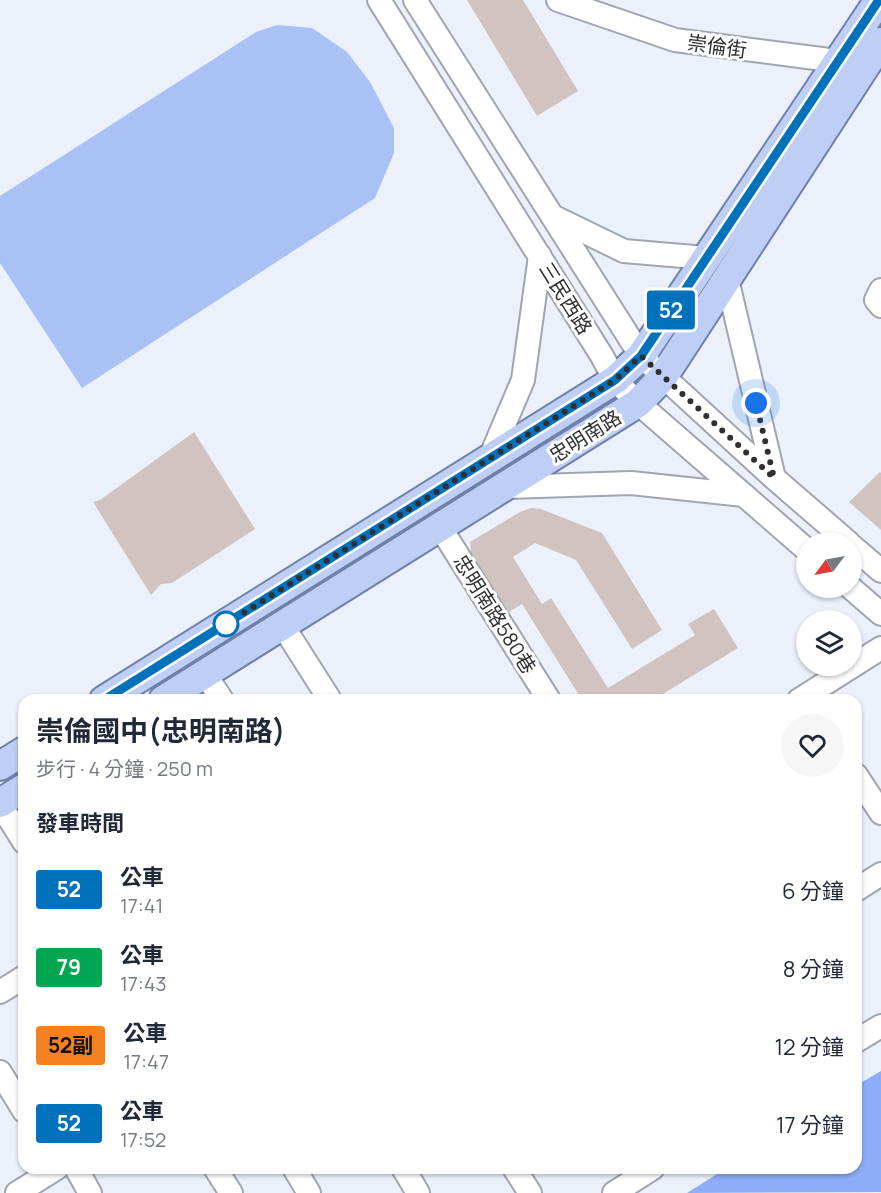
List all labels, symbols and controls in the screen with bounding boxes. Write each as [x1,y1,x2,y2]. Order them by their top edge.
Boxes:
street label: 崇倫街 [685,28,749,64]
street label: 三民西路 [533,257,599,339]
line badge: 52 [644,290,698,330]
text: 52 [659,296,683,324]
your location [741,388,771,418]
street label: 忠明南路 [544,403,626,469]
north arrow [796,532,862,598]
map controls [796,532,862,676]
street label: 忠明南路580巷 [448,549,542,679]
button: layers [796,610,862,676]
unlabelled marker [213,611,239,637]
text: 崇倫國中(忠明南路) [36,711,285,749]
button: heart [781,714,844,777]
text: 步行 · 4 分鐘 · 250 m [36,755,213,782]
text: 發車時間 [36,808,124,838]
text: 公車 [120,862,164,892]
text: 52 [57,875,81,903]
text: 6 分鐘 [782,876,844,906]
text: 17:41 [120,892,163,919]
text: 公車 [120,940,164,970]
text: 79 [57,953,81,981]
text: 8 分鐘 [783,954,844,984]
text: 17:43 [120,970,167,997]
text: 公車 [123,1018,167,1048]
text: 52副 [48,1031,93,1059]
text: 12 分鐘 [774,1032,844,1062]
text: 17:47 [123,1048,169,1075]
text: 公車 [120,1096,164,1126]
text: 52 [57,1109,81,1137]
text: 17 分鐘 [776,1110,844,1140]
text: 17:52 [120,1126,166,1153]

